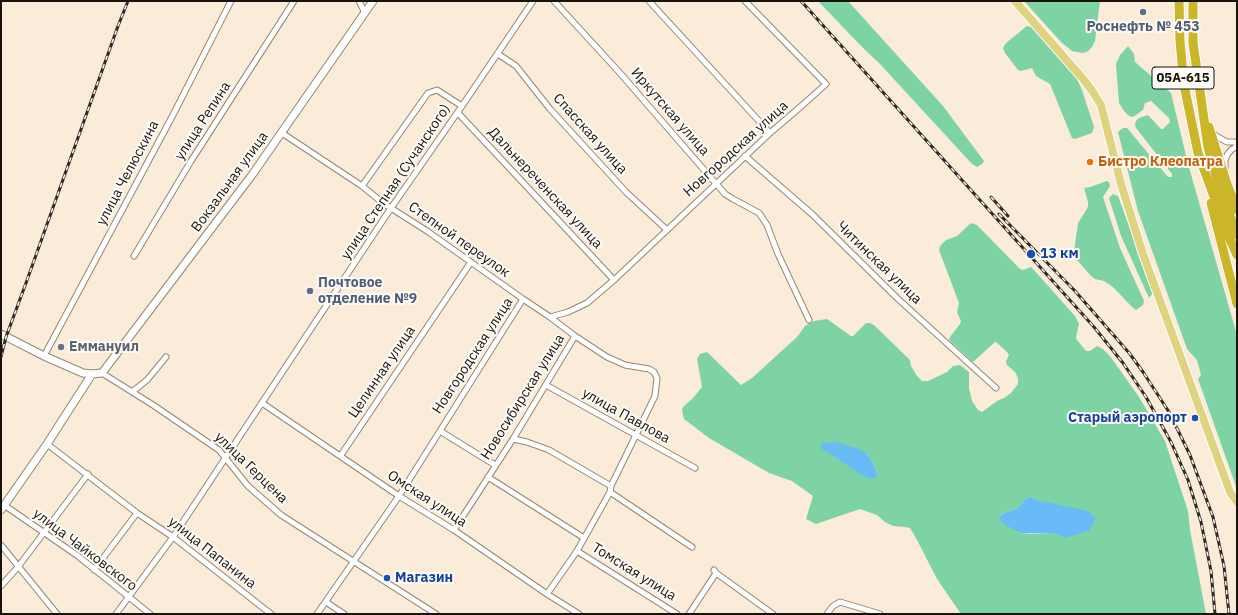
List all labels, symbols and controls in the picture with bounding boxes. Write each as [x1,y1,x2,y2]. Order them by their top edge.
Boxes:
marker: Роснефть № 453 [1138,7,1148,17]
place label: Роснефть № 453 [1086,19,1200,35]
street label: Иркутская улица [627,65,713,159]
road number: 05А-615 [1152,67,1214,89]
street label: улица Репина [171,79,235,163]
street label: Спасская улица [549,90,631,178]
street label: Новгородская улица [680,98,792,200]
street label: улица Степная (Сучанского) [338,101,454,263]
street label: улица Челюскина [93,118,163,228]
street label: Дальнереченская улица [484,124,606,252]
street label: Вокзальная улица [188,129,272,235]
place label: Бистро Клеопатра [1098,154,1223,170]
marker: Бистро Клеопатра [1085,157,1095,167]
street label: Степной переулок [405,199,513,281]
street label: Читинская улица [833,218,925,308]
place label: 13 км [1040,246,1079,262]
marker: 13 км [1025,248,1037,260]
place label: Почтовое отделение №9 [318,275,417,308]
marker: Почтовое отделение №9 [305,286,315,296]
street label: Новгородская улица [429,295,517,417]
street label: Целинная улица [345,323,419,421]
street label: Новосибирская улица [478,331,568,463]
place label: Еммануил [69,339,139,355]
marker: Еммануил [56,342,66,352]
street label: улица Павлова [579,385,673,447]
place label: Старый аэропорт [1068,410,1187,426]
marker: Старый аэропорт [1190,413,1200,423]
street label: улица Герцена [211,429,291,507]
street label: Омская улица [384,467,470,531]
street label: улица Чайковского [30,505,140,595]
street label: улица Папанина [165,513,259,593]
street label: Томская улица [589,539,679,605]
place label: Магазин [395,570,453,586]
marker: Магазин [382,573,392,583]

